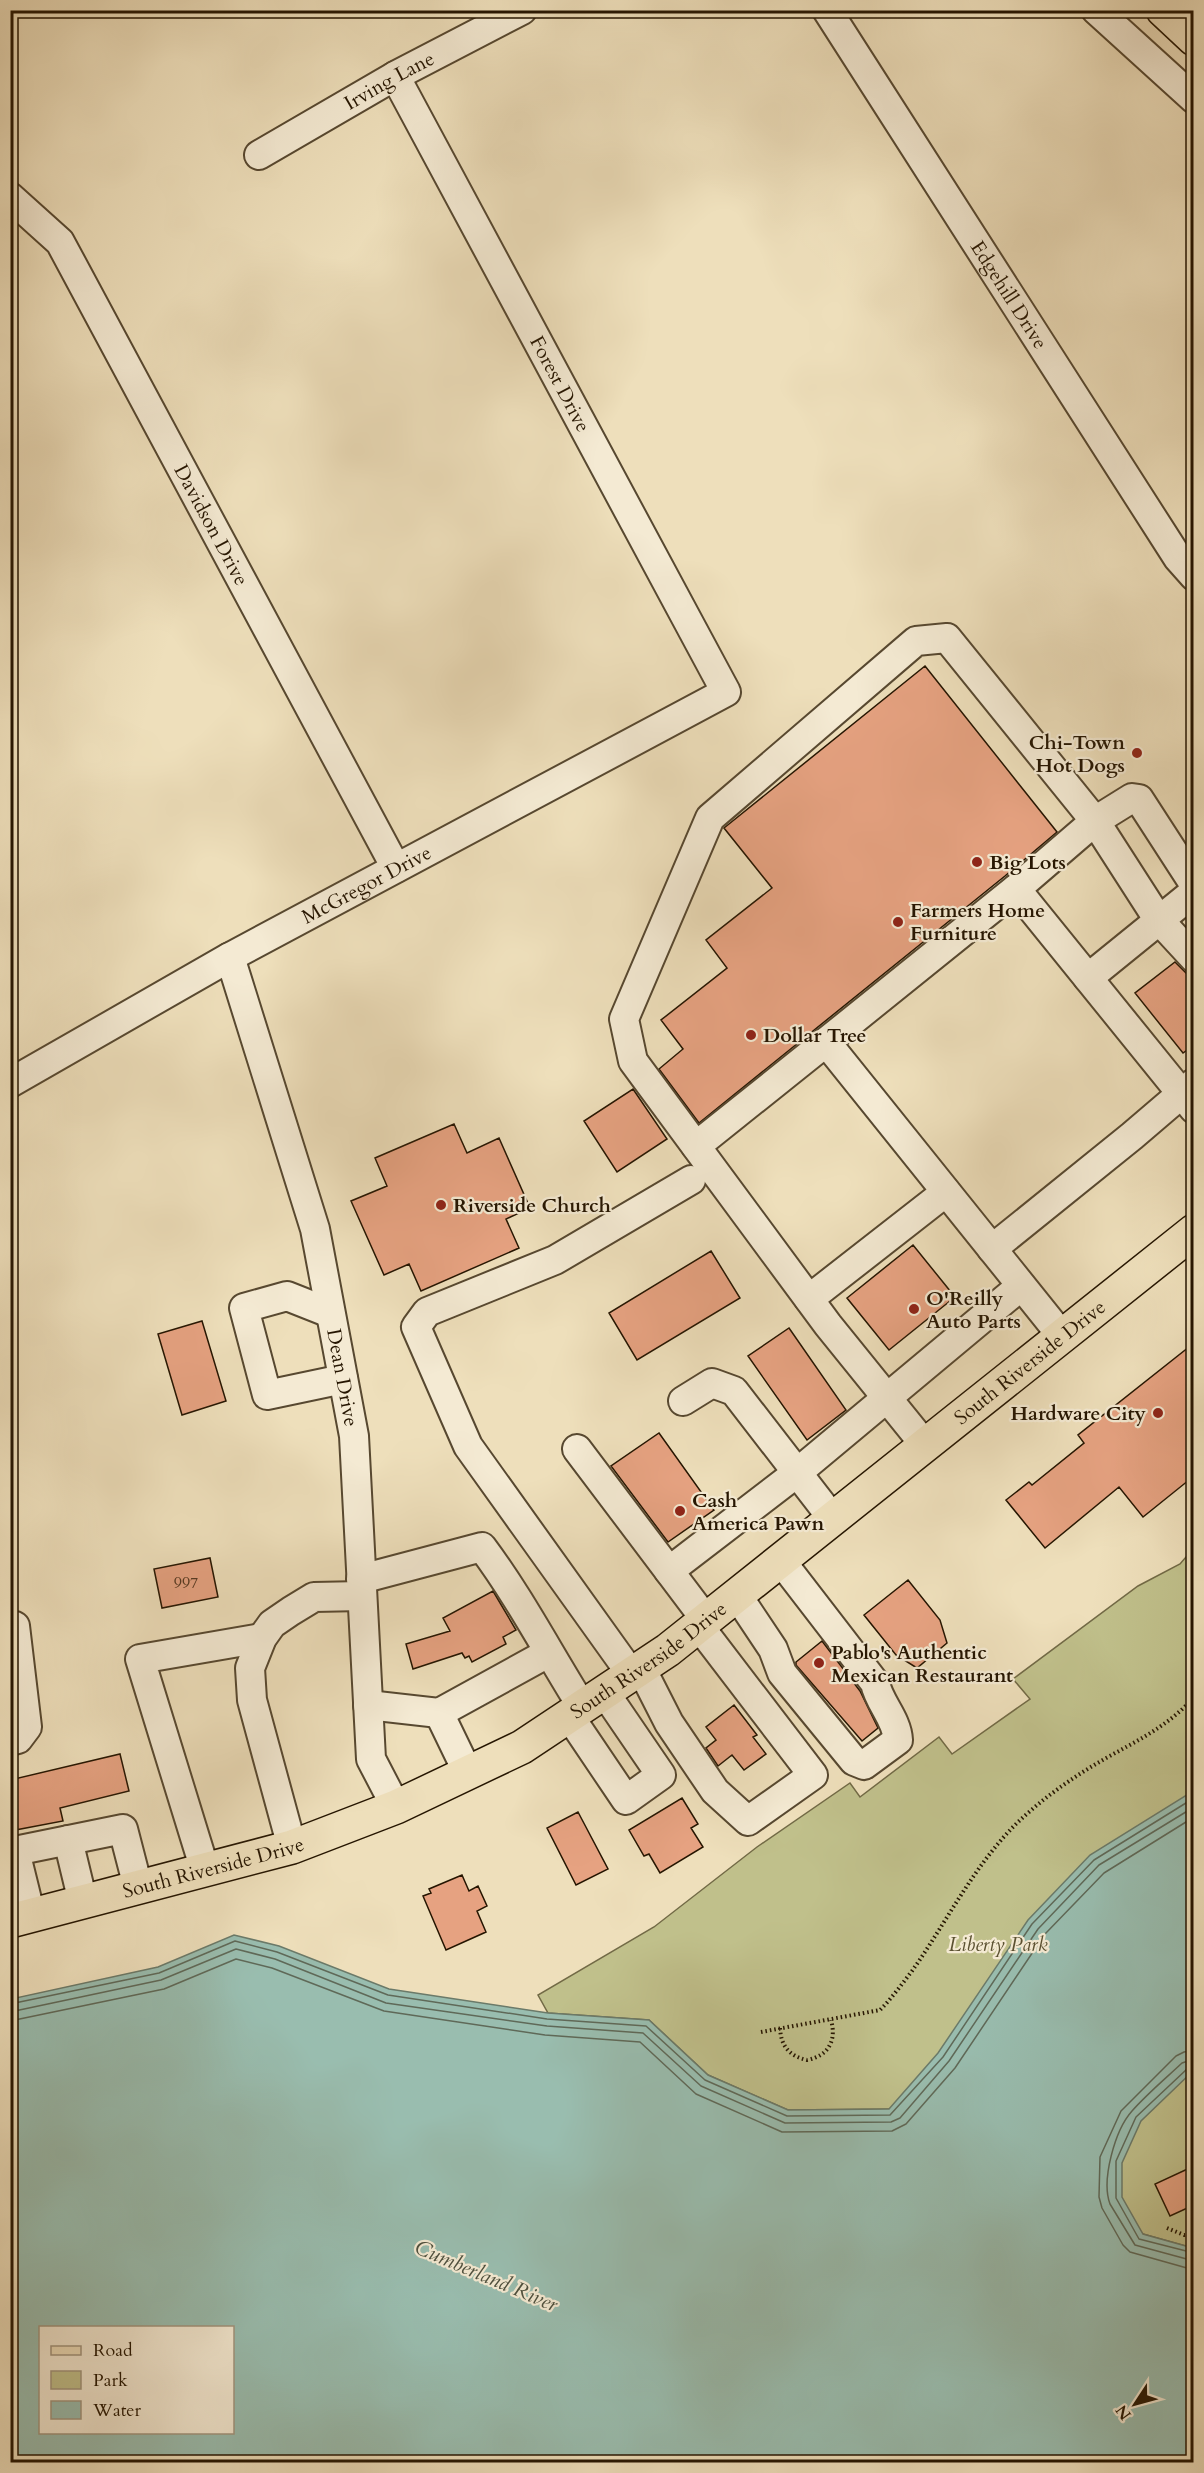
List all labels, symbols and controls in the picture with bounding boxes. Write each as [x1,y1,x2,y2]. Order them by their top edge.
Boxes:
street label: Irving Lane [339,45,439,116]
street label: Edgehill Drive [965,235,1054,354]
street label: Forest Drive [523,331,597,437]
street label: Davidson Drive [168,459,255,590]
place label: Chi-Town Hot Dogs [1029,729,1125,779]
marker: Chi-Town Hot Dogs [1130,746,1144,760]
street label: McGregor Drive [297,839,436,930]
place label: Big Lots [989,849,1066,876]
marker: Big Lots [970,855,984,869]
place label: Farmers Home Furniture [910,897,1045,947]
marker: Farmers Home Furniture [891,915,905,929]
place label: Dollar Tree [763,1022,866,1049]
marker: Dollar Tree [744,1028,758,1042]
place label: Riverside Church [453,1192,612,1219]
marker: Riverside Church [434,1198,448,1212]
place label: O'Reilly Auto Parts [926,1285,1021,1335]
street label: South Riverside Drive [948,1293,1111,1431]
marker: O'Reilly Auto Parts [907,1302,921,1316]
street label: Dean Drive [321,1326,365,1429]
place label: Hardware City [1010,1400,1147,1427]
marker: Hardware City [1151,1406,1165,1420]
place label: Cash America Pawn [692,1487,825,1537]
marker: Cash America Pawn [673,1504,687,1518]
house number: 997 [174,1572,198,1594]
street label: South Riverside Drive [565,1595,732,1725]
place label: Pablo's Authentic Mexican Restaurant [831,1639,1013,1689]
marker: Pablo's Authentic Mexican Restaurant [812,1656,826,1670]
street label: South Riverside Drive [120,1830,308,1904]
park label: Liberty Park [948,1931,1048,1958]
water label: Cumberland River [410,2233,563,2320]
legend [39,2326,234,2434]
text: Road [93,2338,133,2363]
text: Park [93,2368,128,2393]
north arrow [1105,2374,1165,2434]
text: Water [92,2398,142,2423]
text: N [1111,2400,1137,2424]

